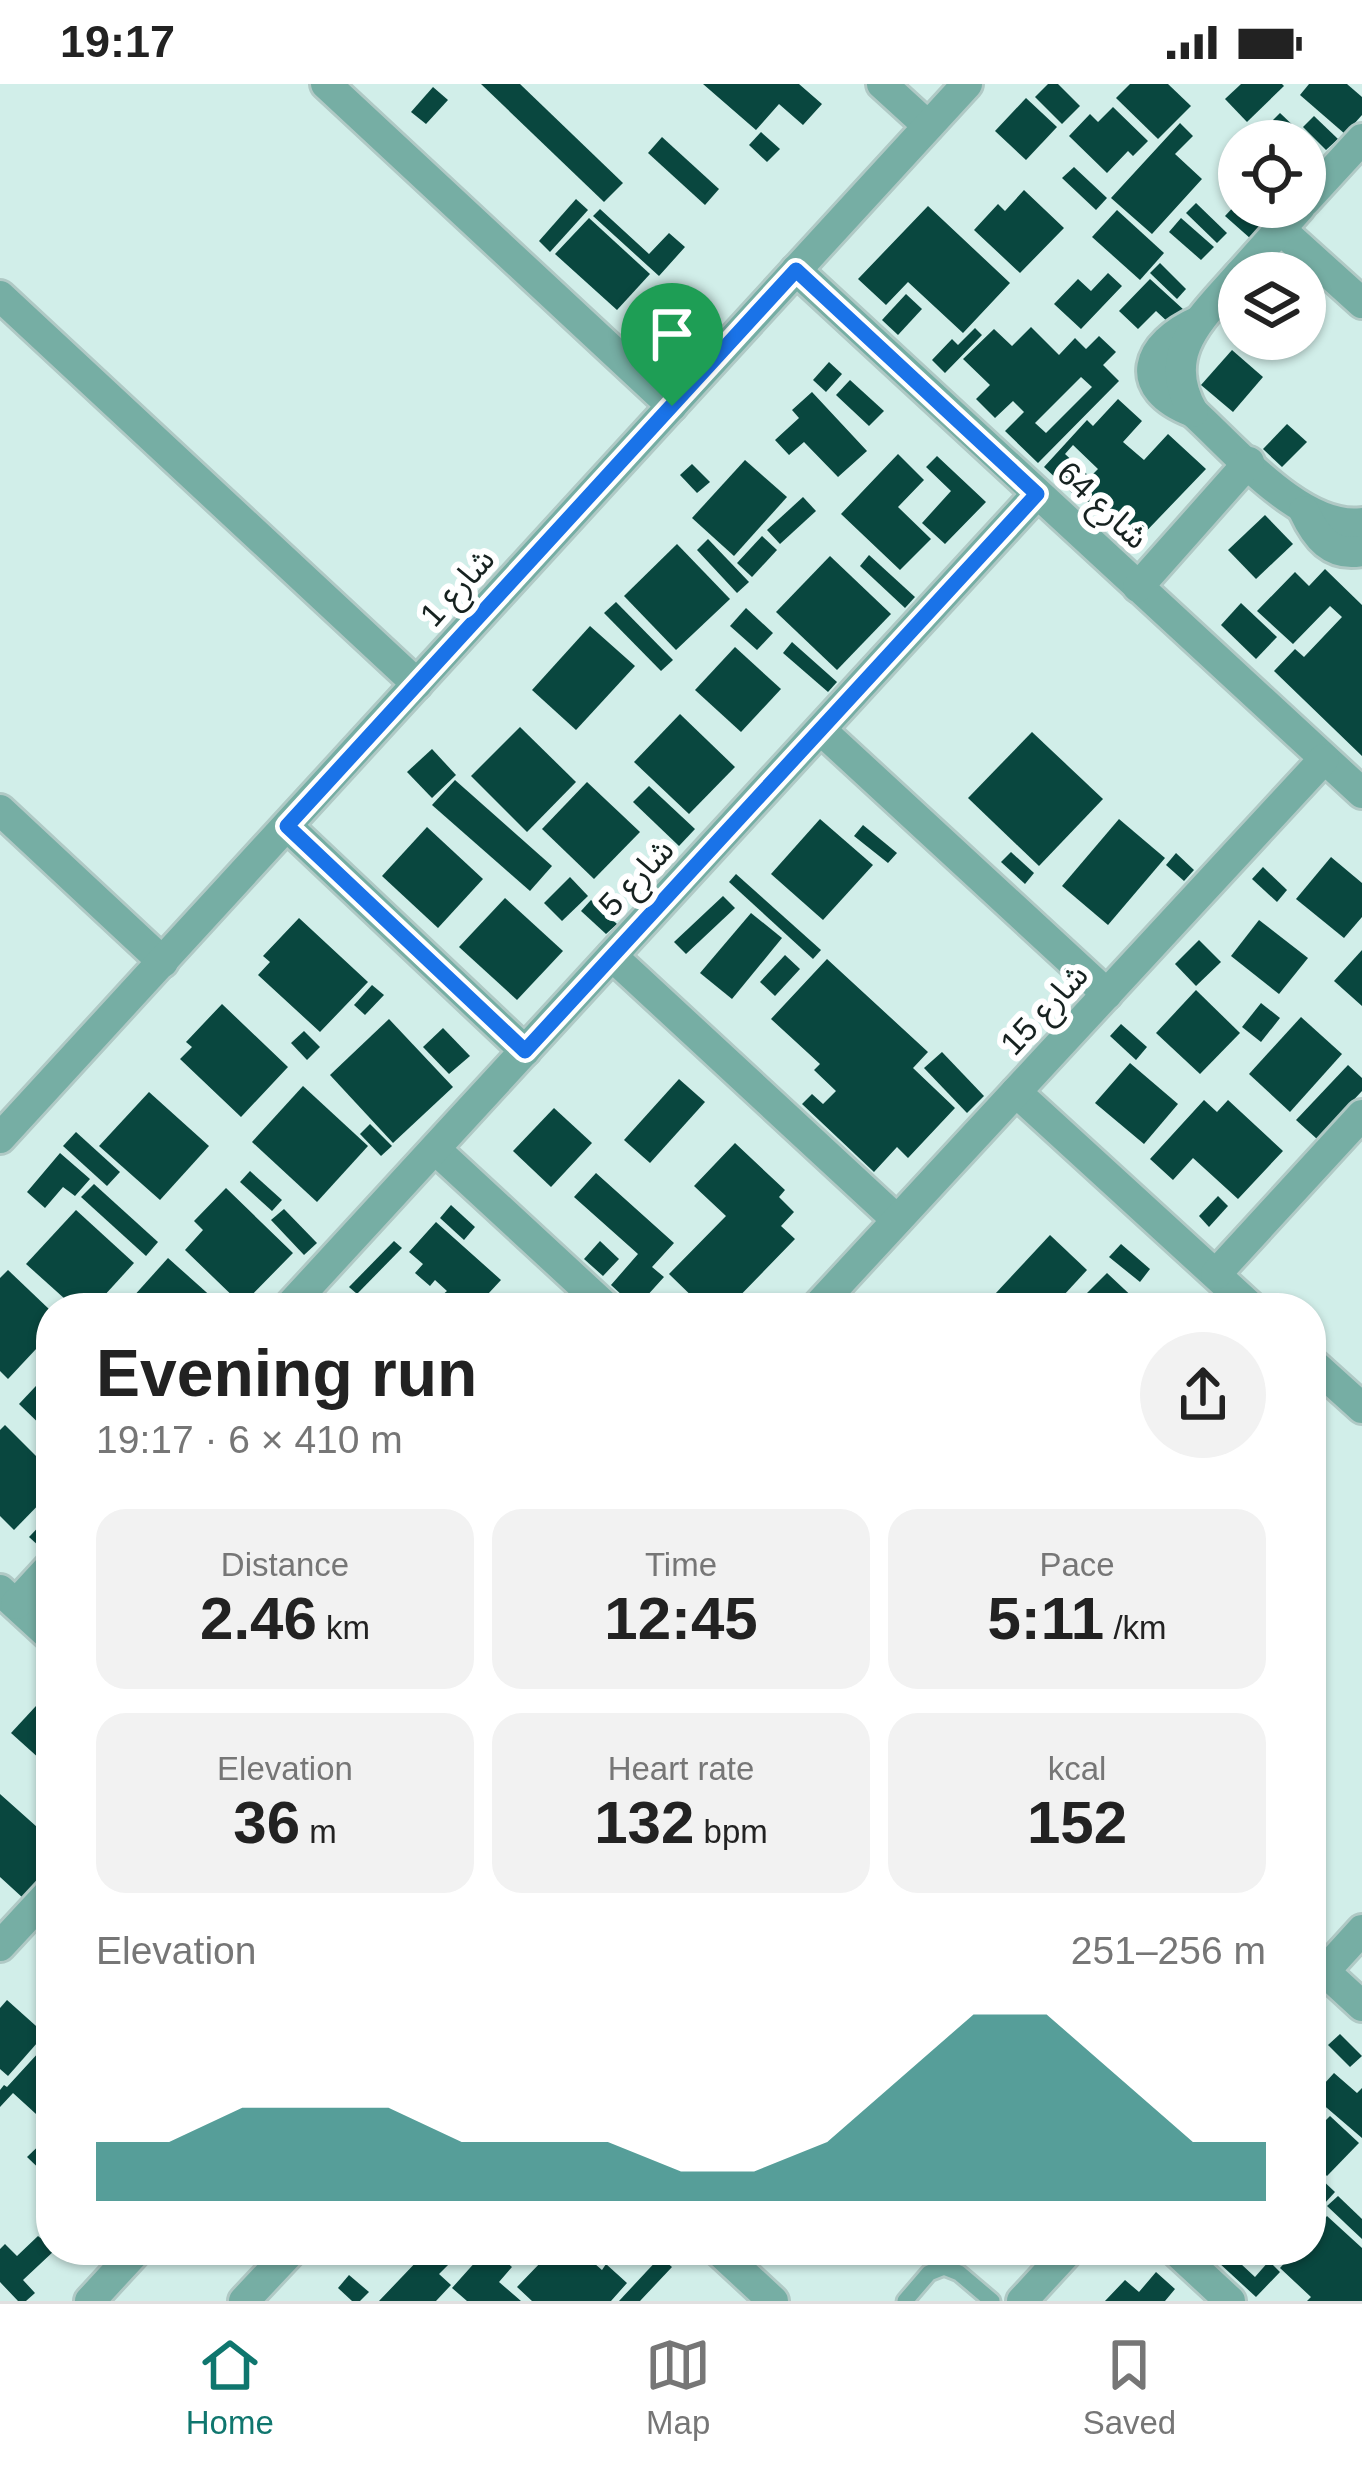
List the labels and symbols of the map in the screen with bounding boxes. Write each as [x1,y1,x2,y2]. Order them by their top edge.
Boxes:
pin [621,283,723,406]
street label: شارع 64 [1046,454,1156,561]
street label: شارع 1 [413,540,506,638]
street label: شارع 5 [591,831,685,927]
street label: شارع 15 [993,956,1100,1066]

